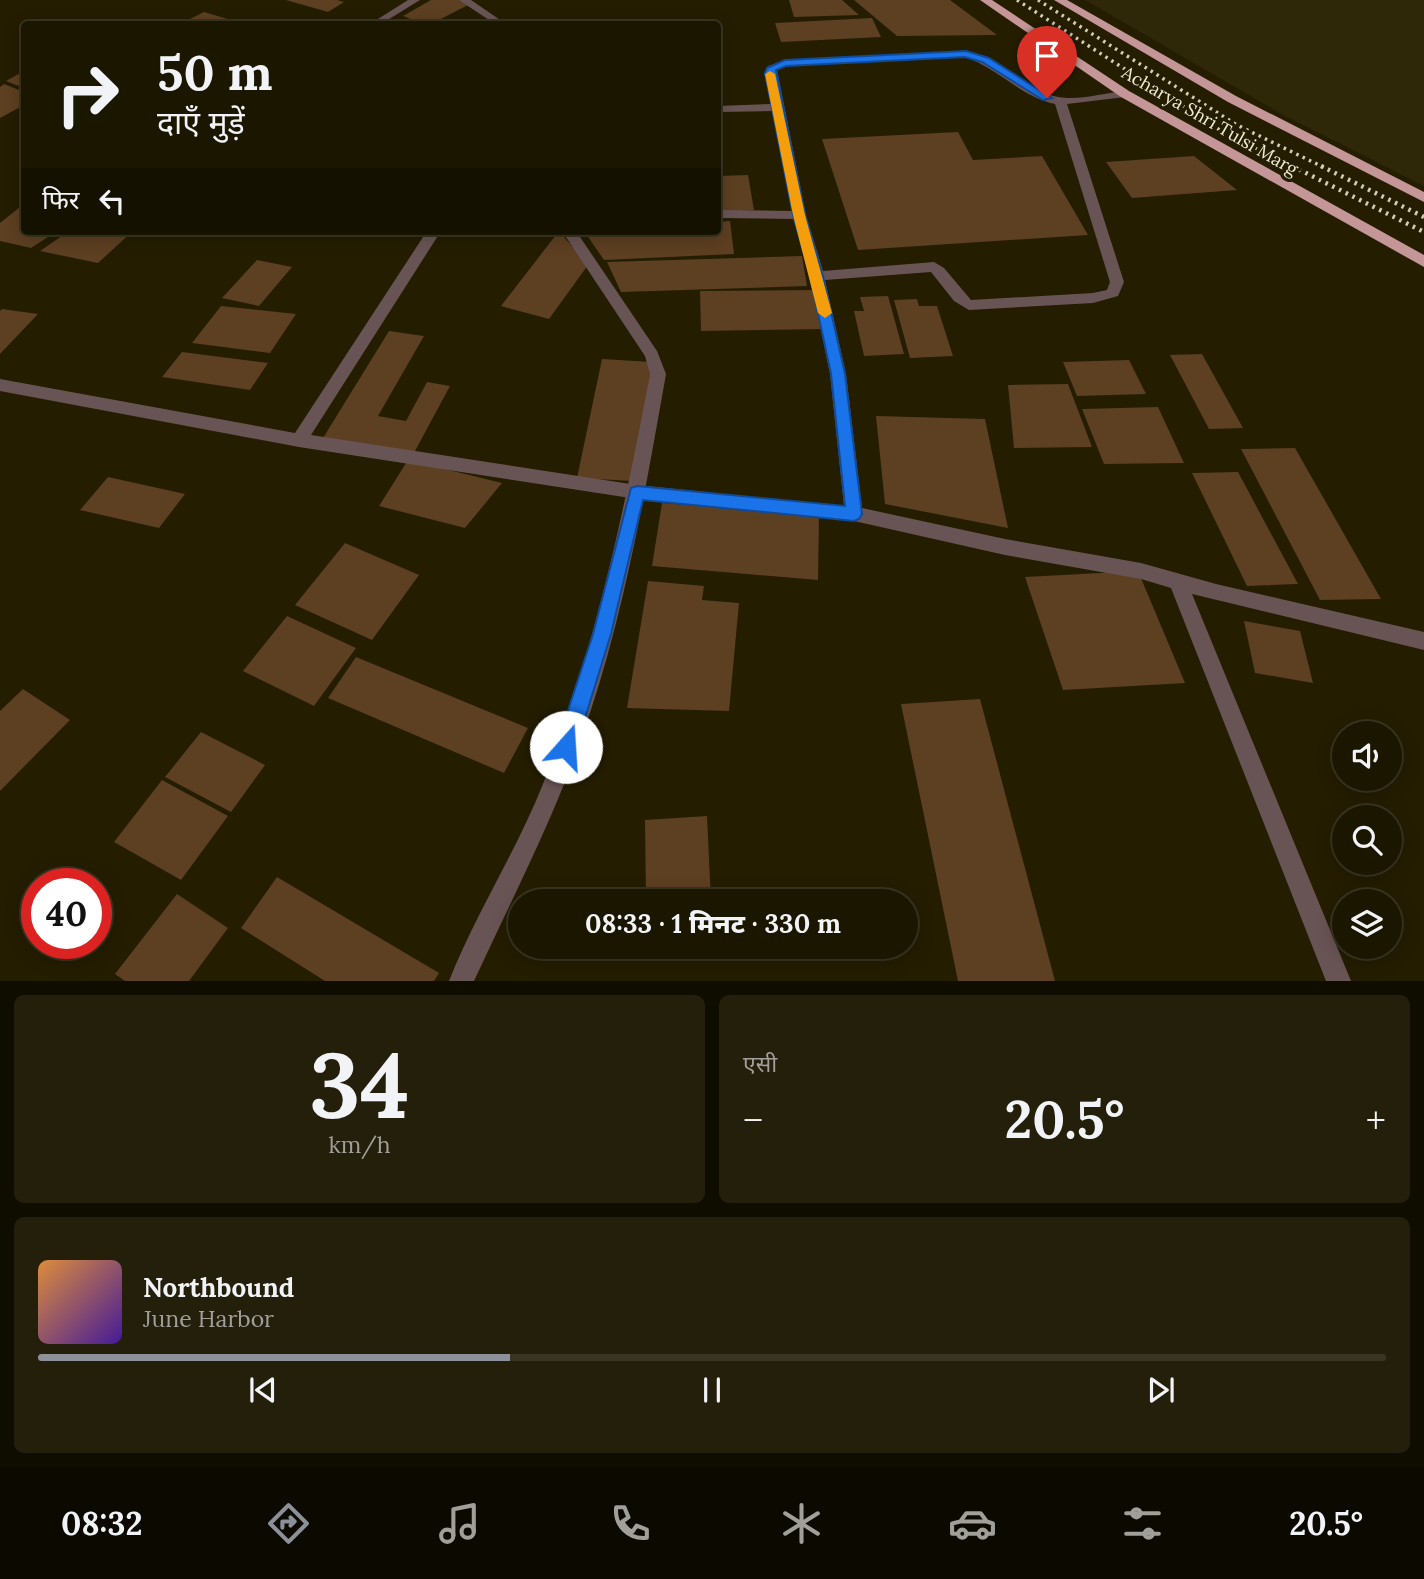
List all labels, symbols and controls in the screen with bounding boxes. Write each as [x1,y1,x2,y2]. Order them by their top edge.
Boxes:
pin [1017,26,1077,98]
icon: arrive [1028,37,1066,75]
text: 50 m [157,41,273,103]
icon: right [42,49,133,140]
street label: Acharya Shri Tulsi Marg [1117,60,1303,181]
text: दाएँ मुड़ें [157,102,245,143]
icon: left [93,182,131,220]
text: फिर [42,183,79,216]
position arrow [529,710,603,784]
map controls [1332,721,1402,959]
button: sound [1332,721,1402,791]
button: search [1332,805,1402,875]
speed limit sign: 40 [21,868,112,959]
button: layers [1332,889,1402,959]
text: 08:33 · 1 मिनट · 330 m [585,907,841,940]
text: 34 [309,1026,410,1143]
text: एसी [743,1049,777,1078]
text: 20.5° [1005,1086,1124,1152]
text: − [743,1096,763,1144]
text: + [1366,1096,1386,1144]
text: km/h [328,1130,391,1159]
text: Northbound [143,1271,294,1304]
text: June Harbor [143,1304,274,1333]
icon: previous [244,1371,282,1409]
icon: pause [693,1371,731,1409]
icon: next [1142,1371,1180,1409]
icon: directions [264,1499,313,1548]
icon: music [435,1499,484,1548]
icon: phone [606,1499,655,1548]
icon: climate [777,1499,826,1548]
icon: car [948,1499,997,1548]
icon: filters [1118,1499,1167,1548]
text: 08:32 [61,1503,143,1544]
text: 20.5° [1289,1503,1363,1544]

